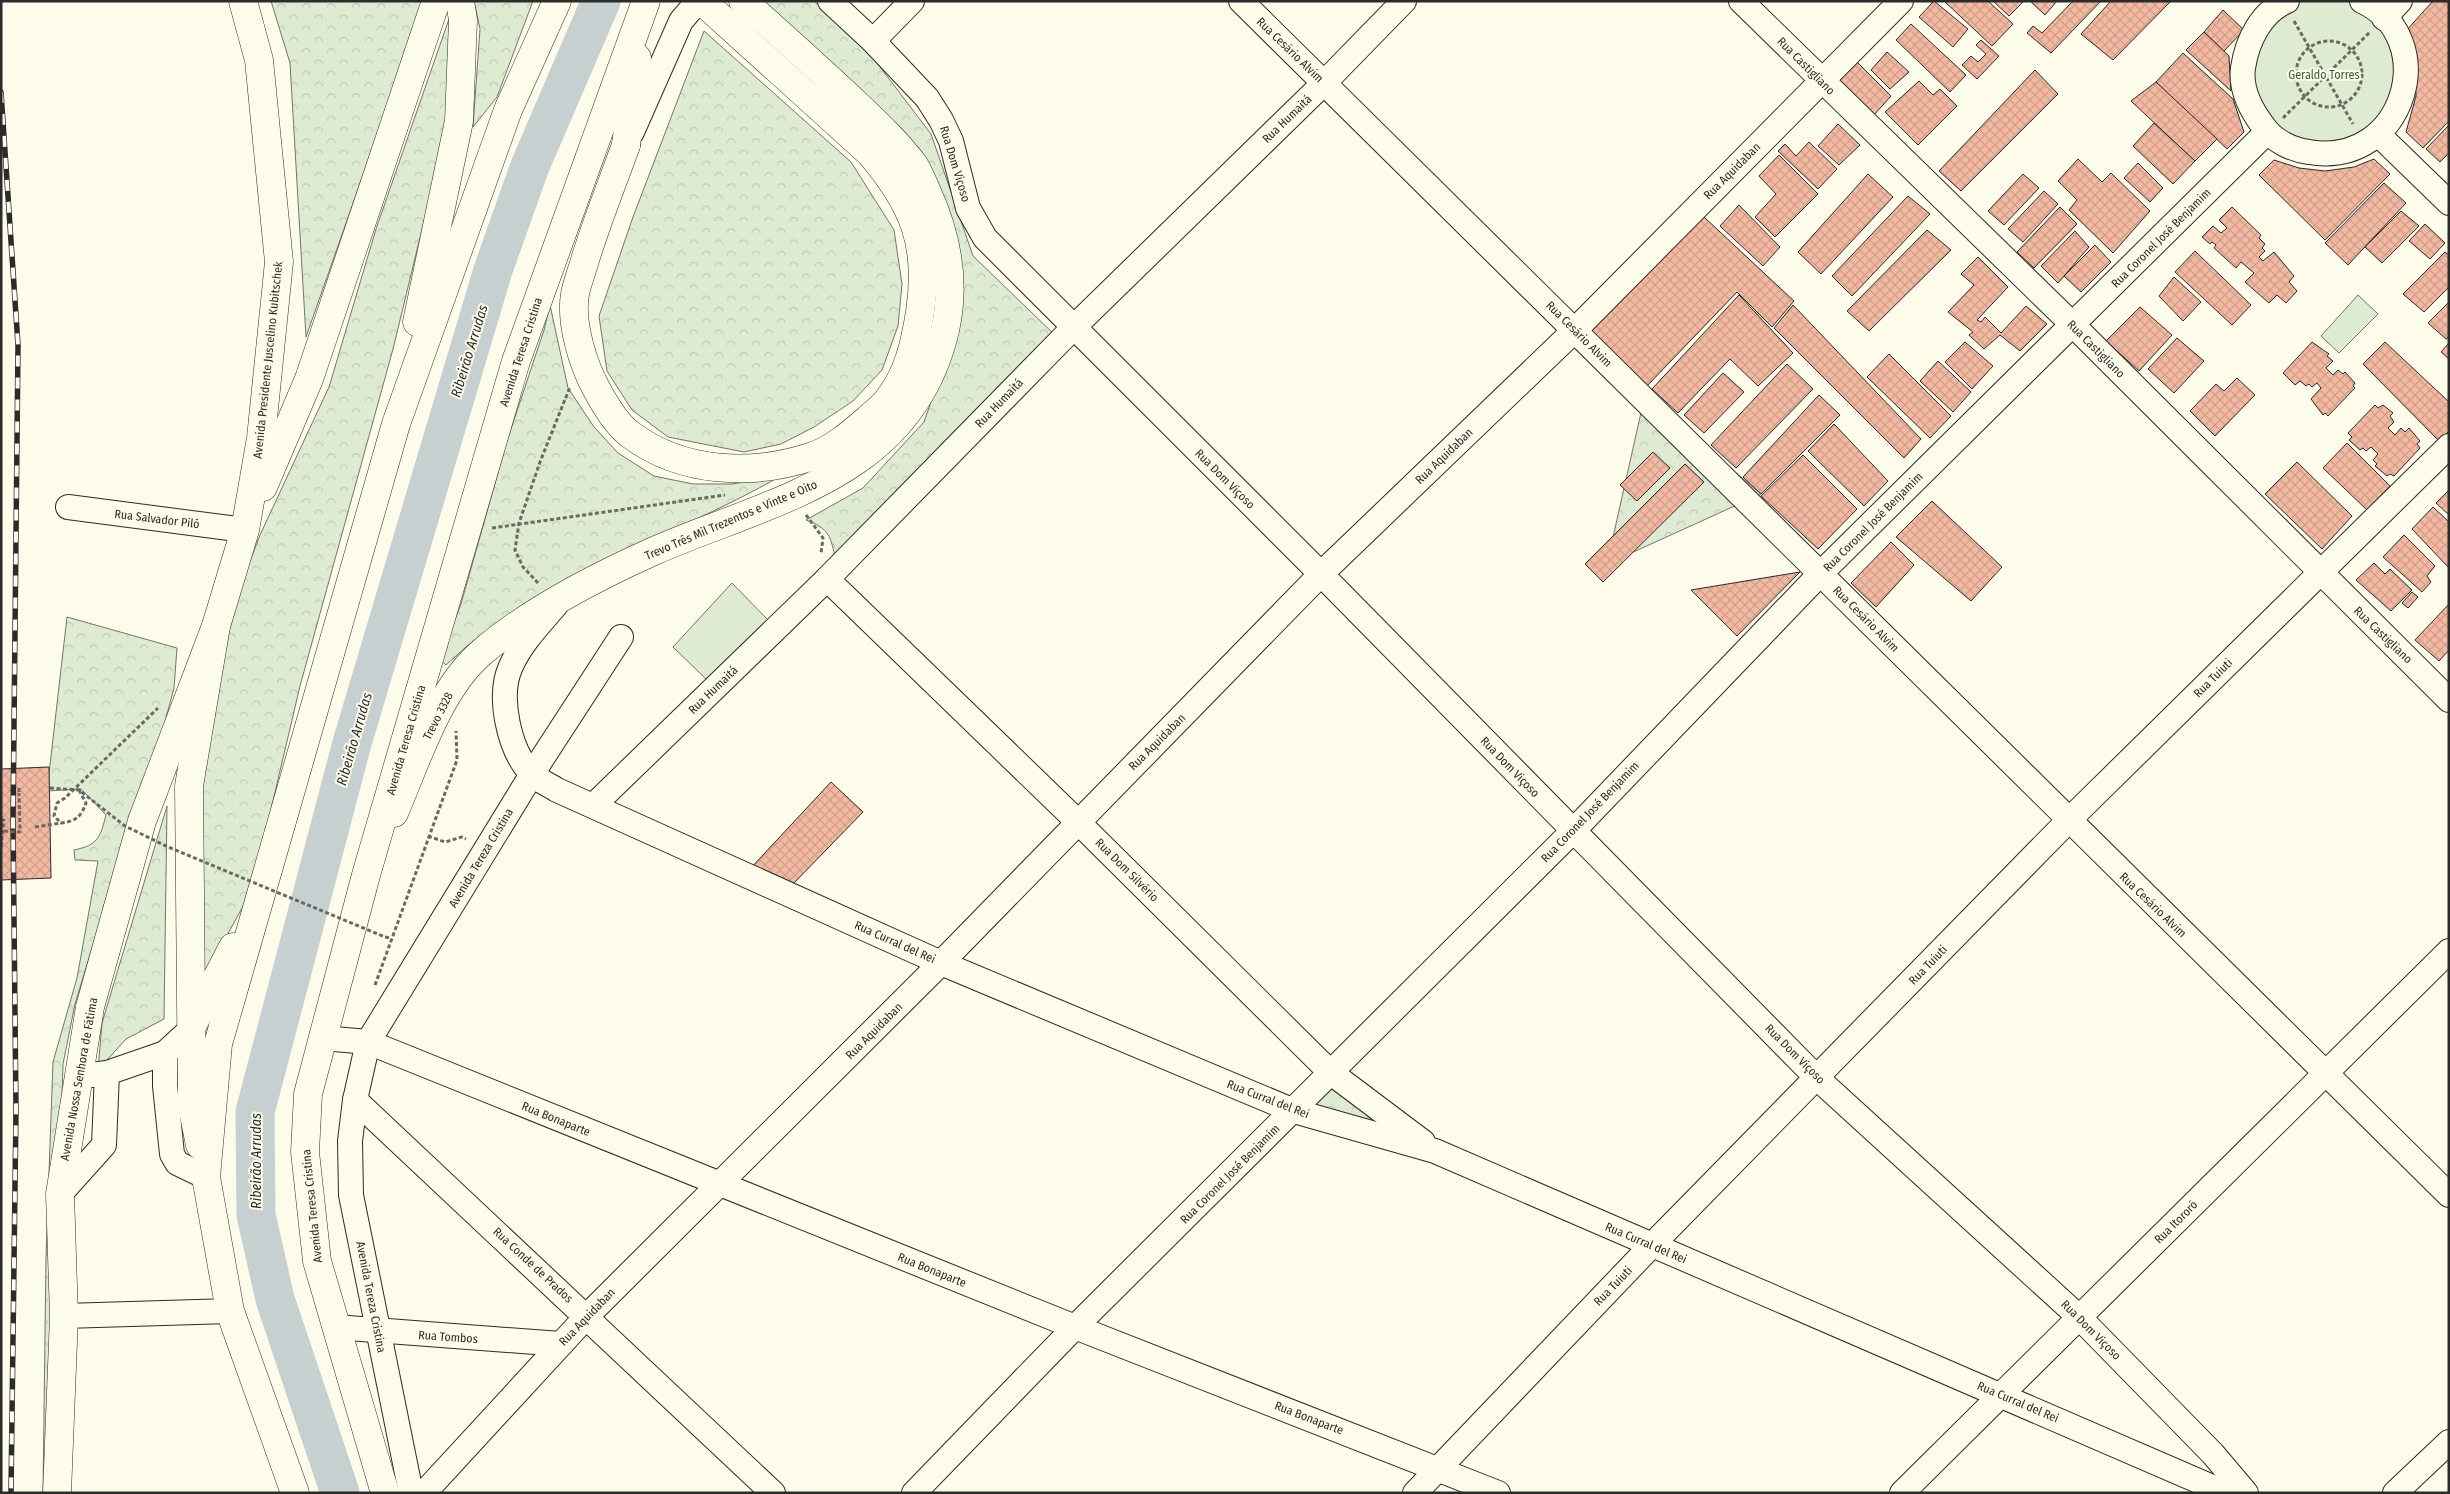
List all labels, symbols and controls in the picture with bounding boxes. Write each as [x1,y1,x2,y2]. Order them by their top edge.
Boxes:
street label: Rua Cesário Alvim [1254,15,1326,85]
street label: Rua Castigliano [1774,34,1838,98]
park label: Geraldo Torres [2288,68,2360,82]
street label: Rua Humaitá [1260,92,1315,146]
street label: Rua Dom Viçoso [937,124,973,204]
street label: Rua Aquidaban [1701,140,1763,202]
street label: Rua Coronel José Benjamim [2108,185,2214,291]
street label: Avenida Presidente Juscelino Kubitschek [251,260,285,459]
street label: Avenida Teresa Cristina [497,296,545,408]
street label: Rua Cesário Alvim [1543,298,1615,370]
water label: Ribeirão Arrudas [447,303,492,399]
street label: Rua Castigliano [2064,317,2128,381]
street label: Rua Humaitá [972,375,1026,430]
street label: Rua Aquidaban [1412,425,1476,487]
street label: Rua Dom Viçoso [1192,446,1258,512]
street label: Rua Coronel José Benjamim [1820,469,1926,575]
street label: Trevo Três Mil Trezentos e Vinte e Oito [643,477,819,563]
street label: Rua Salvador Piló [114,507,200,531]
street label: Rua Cesário Alvim [1830,583,1902,655]
street label: Rua Castigliano [2351,604,2415,666]
street label: Rua Tuiuti [2191,656,2235,700]
street label: Rua Humaitá [686,663,741,717]
street label: Avenida Teresa Cristina [384,683,428,797]
street label: Trevo 3328 [420,690,456,742]
water label: Ribeirão Arrudas [333,691,376,788]
street label: Rua Aquidaban [1126,711,1188,773]
street label: Rua Dom Viçoso [1478,734,1542,800]
street label: Rua Coronel José Benjamim [1538,759,1642,865]
street label: Avenida Tereza Cristina [446,806,516,910]
street label: Rua Dom Silvério [1092,835,1162,905]
street label: Rua Cesário Alvim [2117,870,2189,940]
street label: Rua Curral del Rei [852,918,938,966]
street label: Rua Tuiuti [1906,942,1950,988]
street label: Avenida Nossa Senhora de Fátima [58,996,100,1162]
street label: Rua Aquidaban [843,1000,905,1062]
street label: Rua Dom Viçoso [1762,1021,1828,1087]
street label: Rua Curral del Rei [1225,1077,1311,1121]
street label: Rua Bonaparte [520,1099,592,1139]
water label: Ribeirão Arrudas [248,1113,265,1209]
street label: Rua Coronel José Benjamim [1177,1121,1283,1227]
street label: Avenida Teresa Cristina [299,1149,325,1263]
street label: Rua Itororó [2152,1198,2200,1246]
street label: Rua Curral del Rei [1603,1220,1689,1266]
street label: Rua Conde de Prados [490,1224,576,1306]
street label: Avenida Tereza Cristina [353,1240,389,1354]
street label: Rua Bonaparte [896,1250,968,1290]
street label: Rua Tuiuti [1591,1263,1635,1309]
street label: Rua Aquidaban [556,1285,618,1349]
street label: Rua Dom Viçoso [2058,1297,2124,1363]
street label: Rua Tombos [418,1328,478,1346]
street label: Rua Curral del Rei [1975,1379,2061,1425]
street label: Rua Bonaparte [1273,1398,1345,1438]

